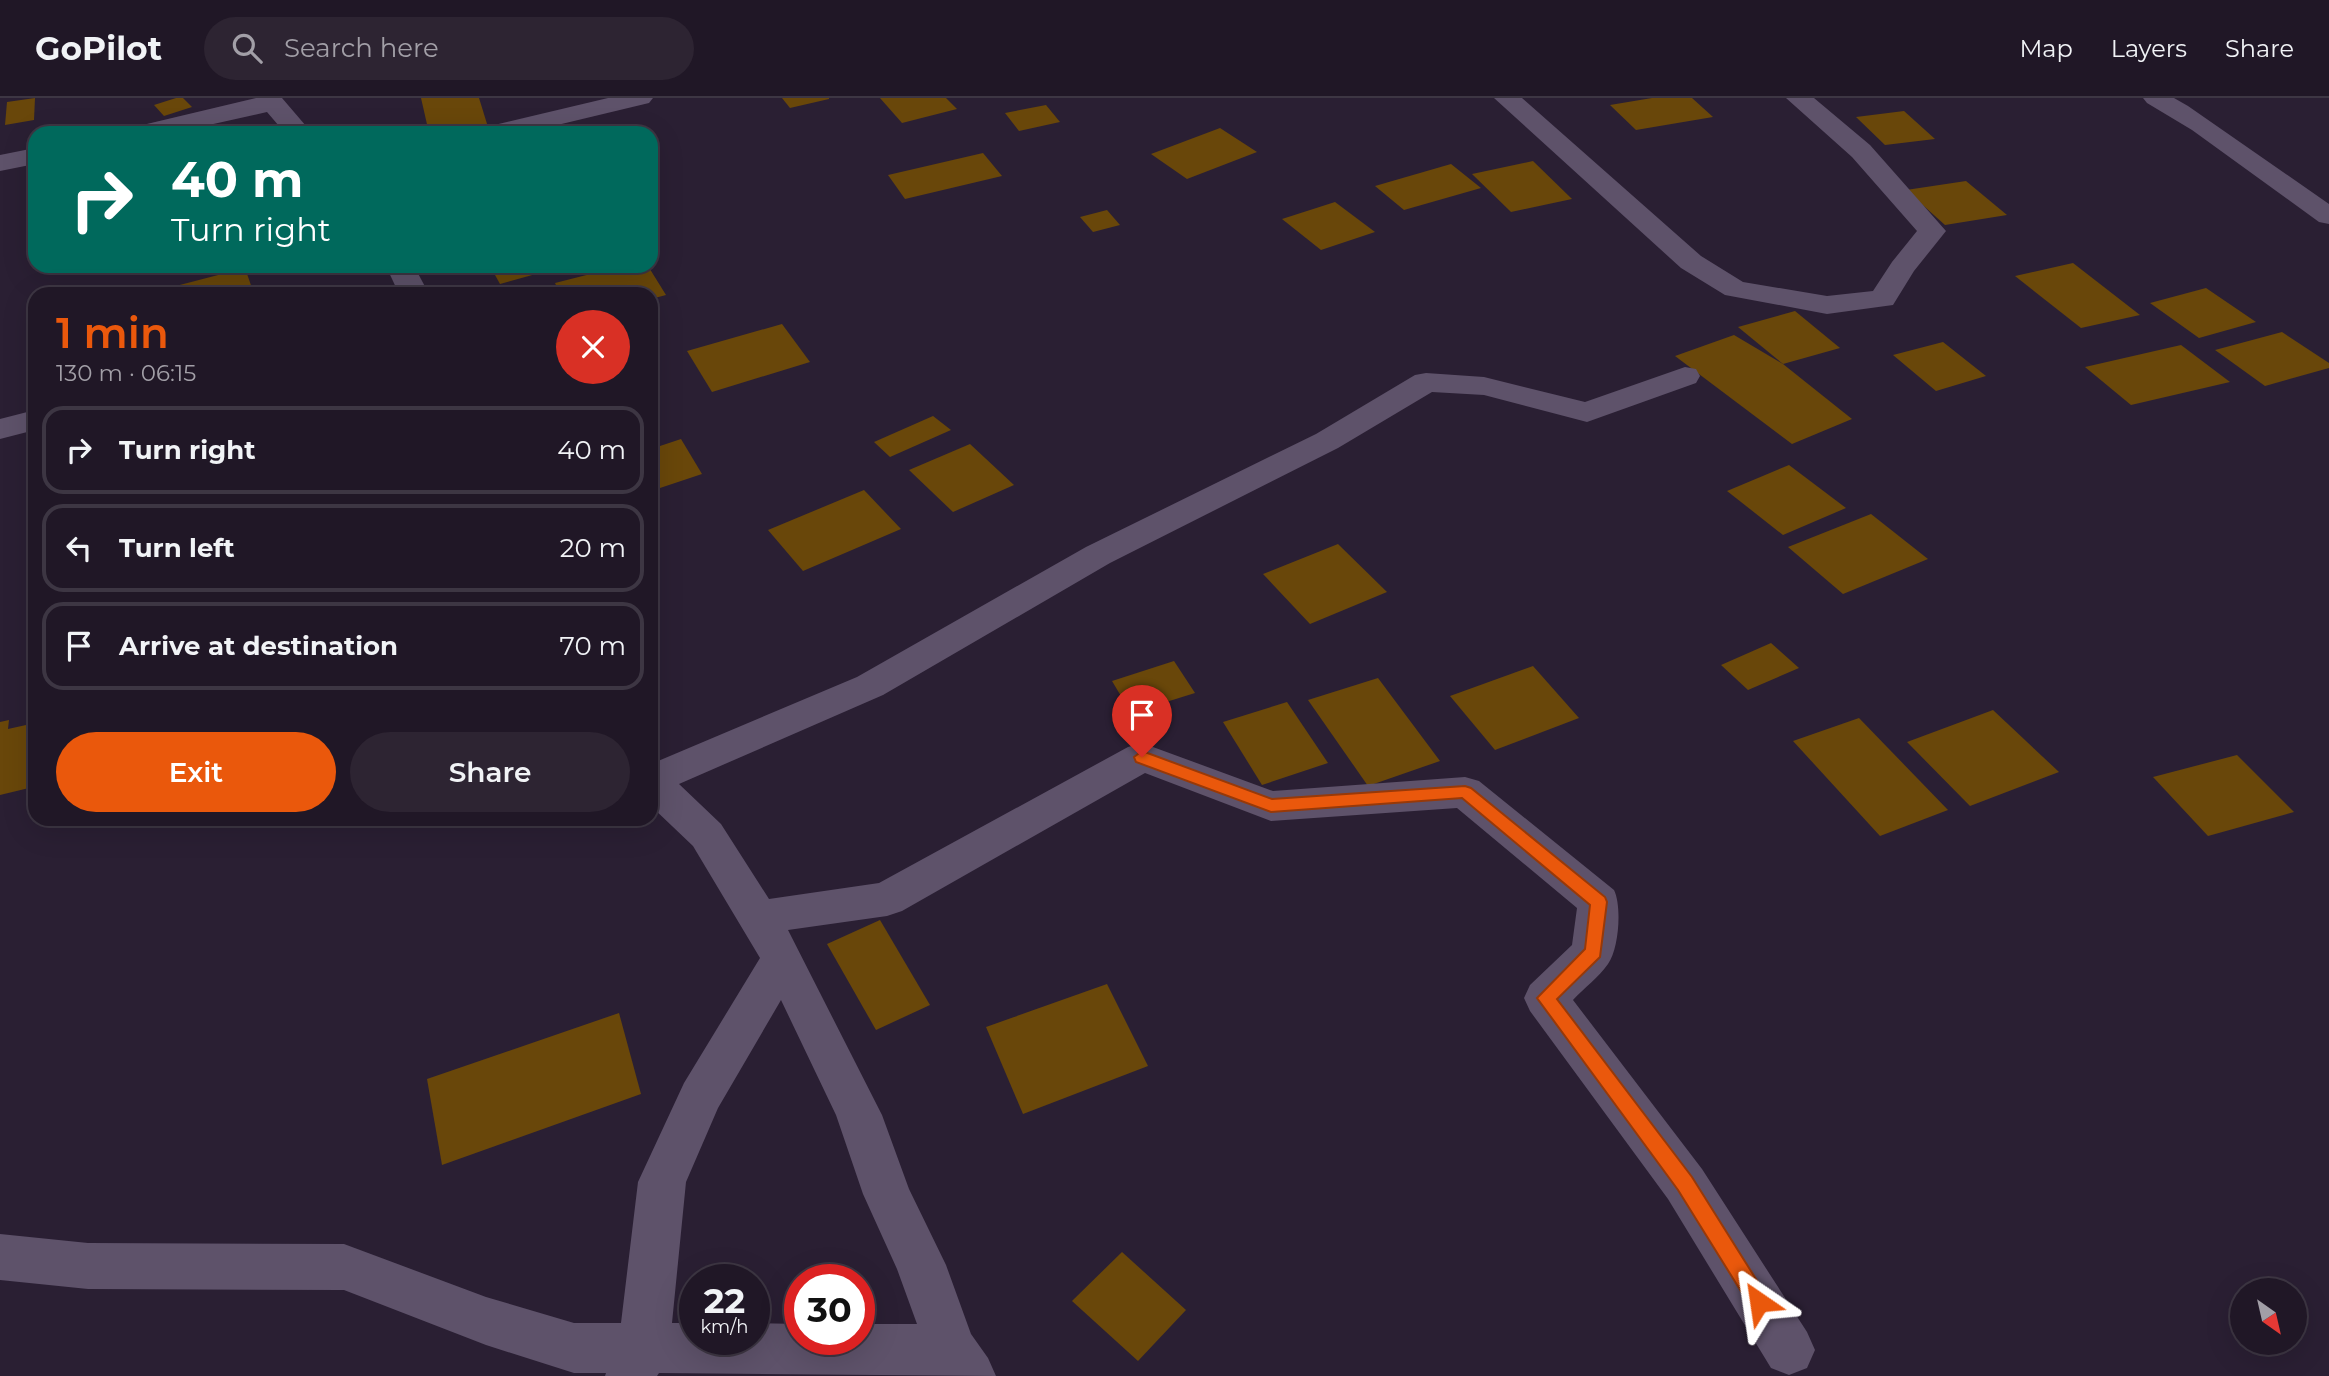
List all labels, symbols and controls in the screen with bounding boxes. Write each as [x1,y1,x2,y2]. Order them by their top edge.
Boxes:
search box [204,17,694,80]
text: GoPilot [35,28,162,68]
icon: search [228,29,266,67]
text: Search here [284,32,439,64]
text: Map [2019,34,2073,63]
text: Layers [2111,34,2187,63]
text: Share [2225,34,2294,63]
text: 40 m [171,150,303,209]
icon: right [56,154,147,245]
text: Turn right [171,210,331,249]
text: 1 min [56,307,169,359]
button: close [556,310,630,384]
text: 130 m · 06:15 [56,359,196,387]
icon: right [60,431,98,469]
text: Turn right [119,434,255,466]
text: 40 m [557,434,626,466]
icon: left [60,529,98,567]
text: Turn left [119,532,235,564]
text: 20 m [560,532,626,564]
icon: arrive [60,627,98,665]
text: Arrive at destination [119,630,398,662]
text: 70 m [560,630,626,662]
pin [1112,685,1172,757]
icon: arrive [1123,696,1161,734]
button: Exit [56,732,336,812]
button: Share [350,732,630,812]
speed limit sign: 30 [784,1264,875,1355]
position arrow [1722,1265,1796,1339]
north arrow [2230,1278,2306,1354]
map controls [2230,1278,2307,1355]
text: 22 [704,1279,745,1322]
text: km/h [700,1316,749,1338]

